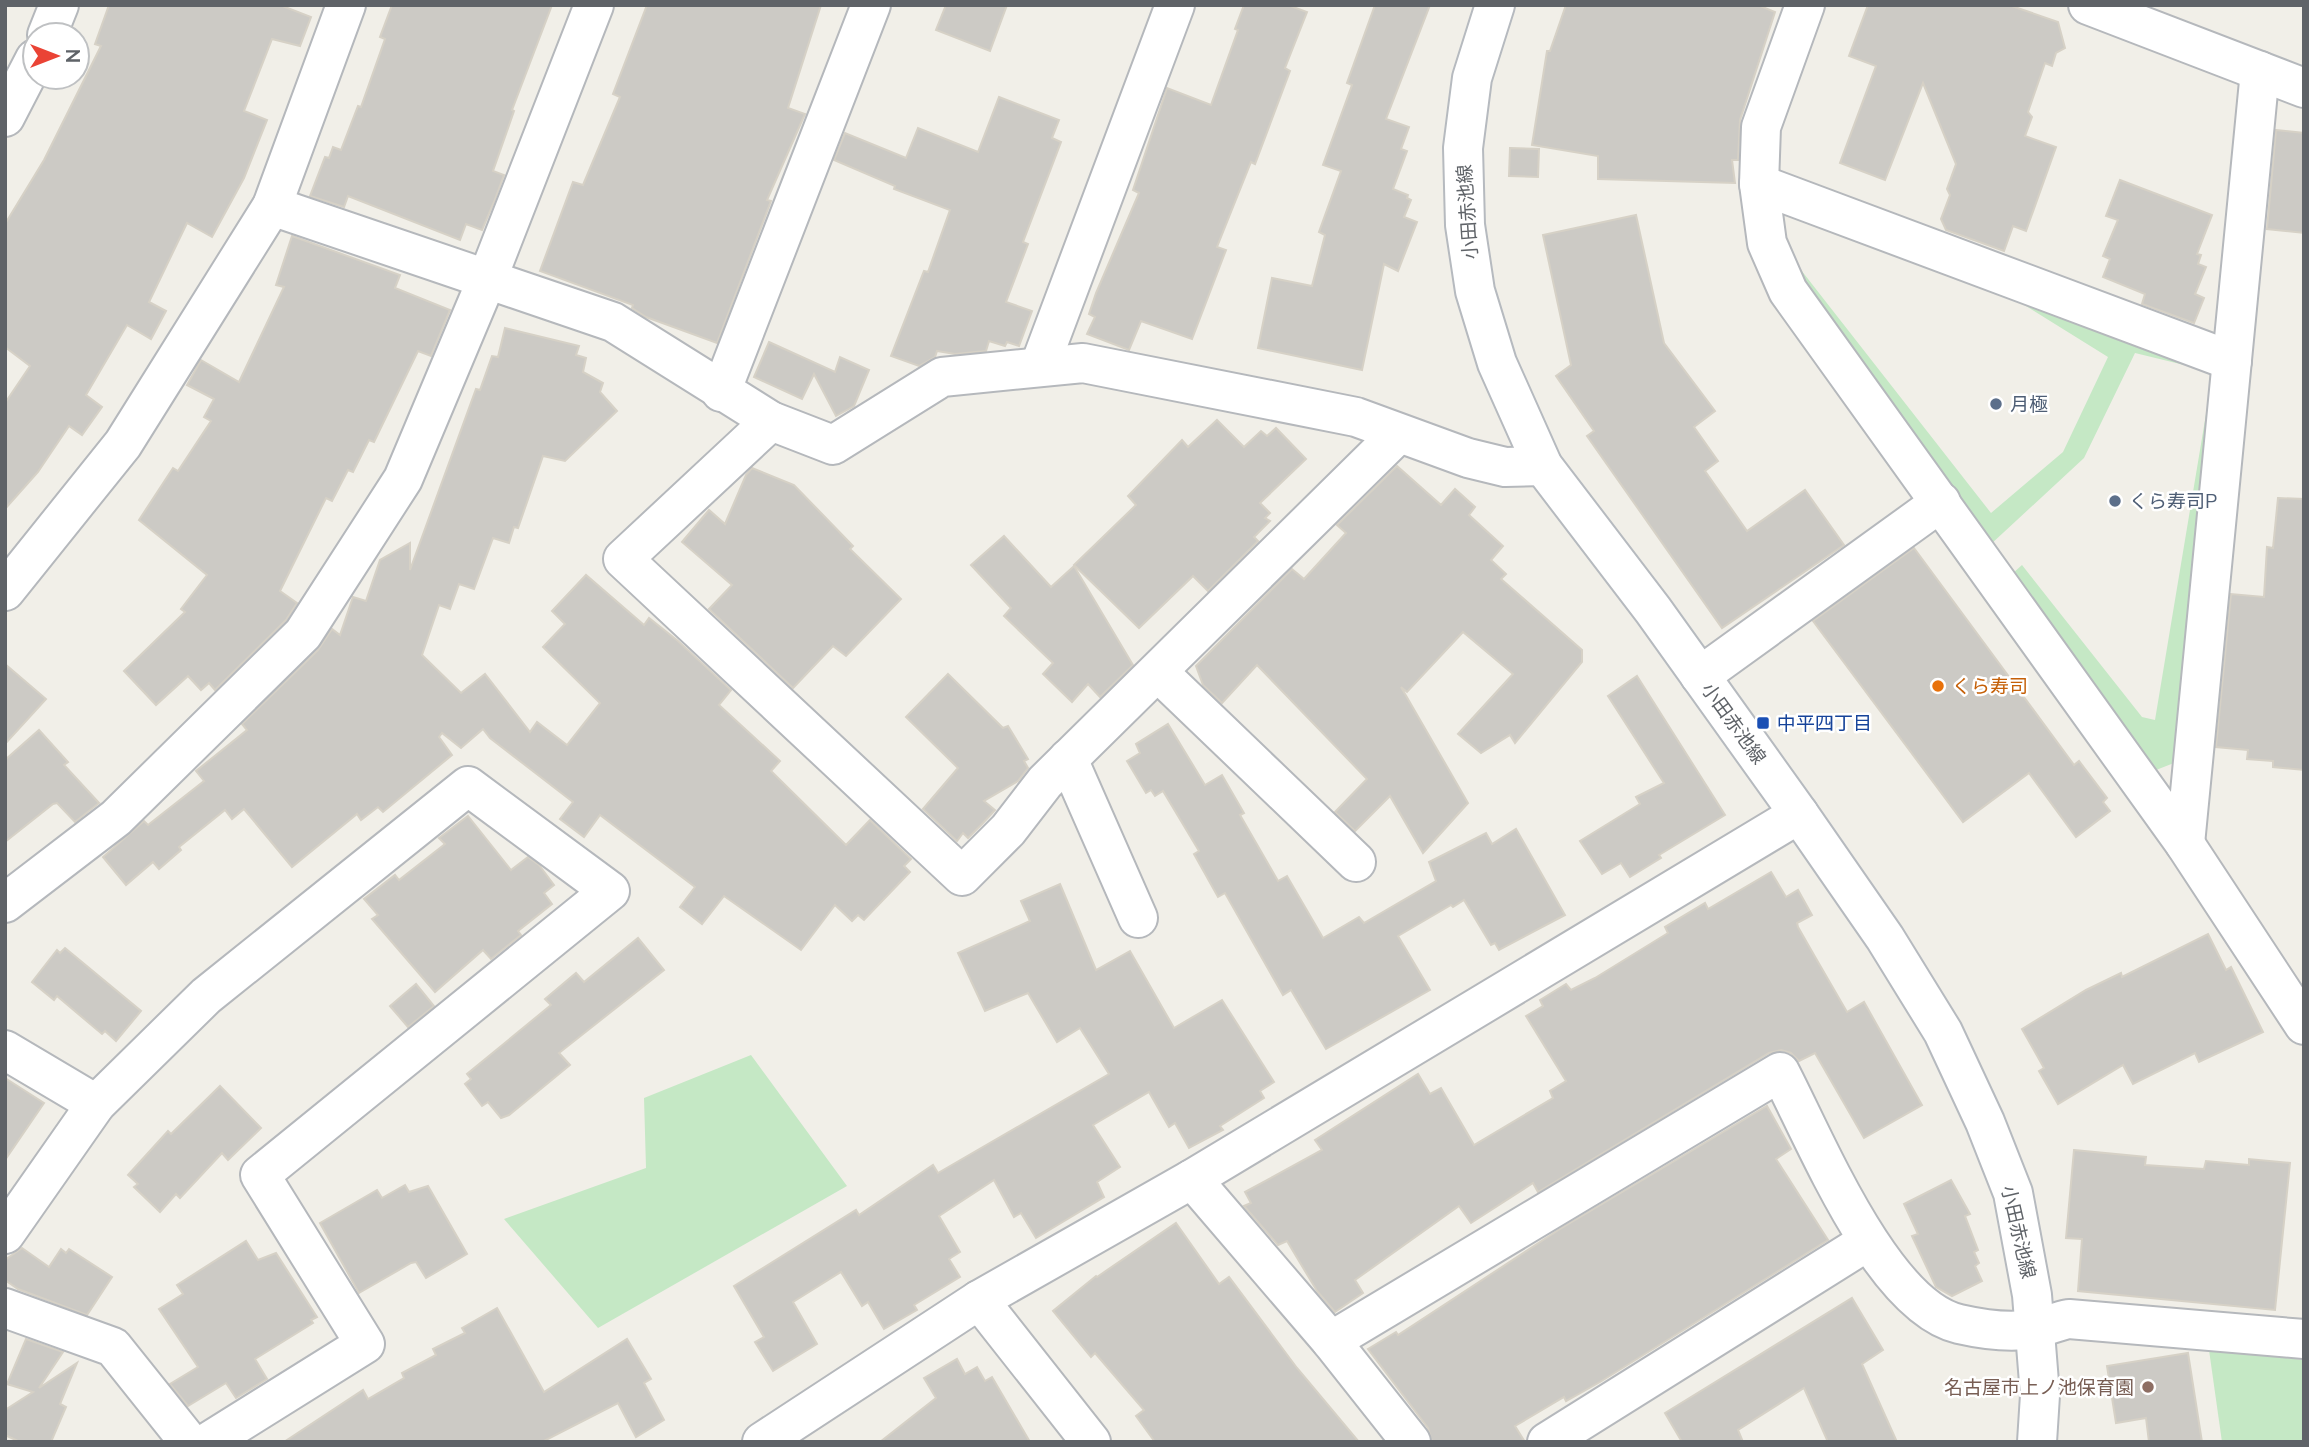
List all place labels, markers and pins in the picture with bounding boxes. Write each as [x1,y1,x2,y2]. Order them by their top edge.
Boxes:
place label: 月極 [2010,392,2048,416]
marker: 月極 [1988,396,2004,412]
place label: くら寿司P [2129,489,2217,513]
marker: くら寿司P [2107,493,2123,509]
place label: くら寿司 [1952,674,2028,698]
marker: くら寿司 [1930,678,1946,694]
place label: 中平四丁目 [1777,711,1872,735]
marker: 中平四丁目 [1755,715,1771,731]
place label: 名古屋市上ノ池保育園 [1944,1375,2134,1399]
marker: 名古屋市上ノ池保育園 [2140,1379,2156,1395]

